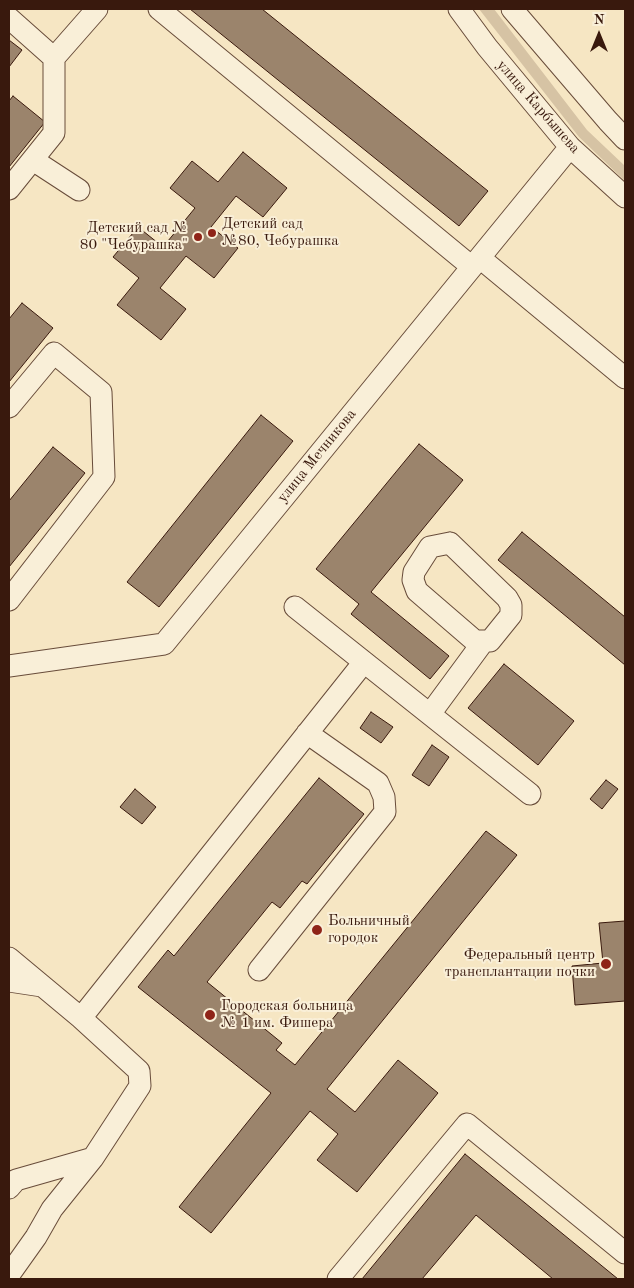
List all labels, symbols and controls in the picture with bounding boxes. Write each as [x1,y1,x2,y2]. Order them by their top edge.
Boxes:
north arrow [574,10,624,60]
text: N [594,13,604,27]
street label: улица Карбышева [492,57,584,157]
place label: Детский сад №80, Чебурашка [222,215,339,250]
place label: Детский сад № 80 "Чебурашка" [80,219,188,254]
marker: Детский сад №80, Чебурашка [206,227,218,239]
marker: Детский сад № 80 "Чебурашка" [192,231,204,243]
street label: улица Мечникова [274,405,360,507]
place label: Больничный городок [328,912,410,947]
marker: Больничный городок [310,923,324,937]
place label: Федеральный центр трансплантации почки [445,946,595,981]
marker: Федеральный центр трансплантации почки [599,957,613,971]
place label: Городская больница № 1 им. Фишера [221,997,353,1032]
marker: Городская больница № 1 им. Фишера [203,1008,217,1022]

